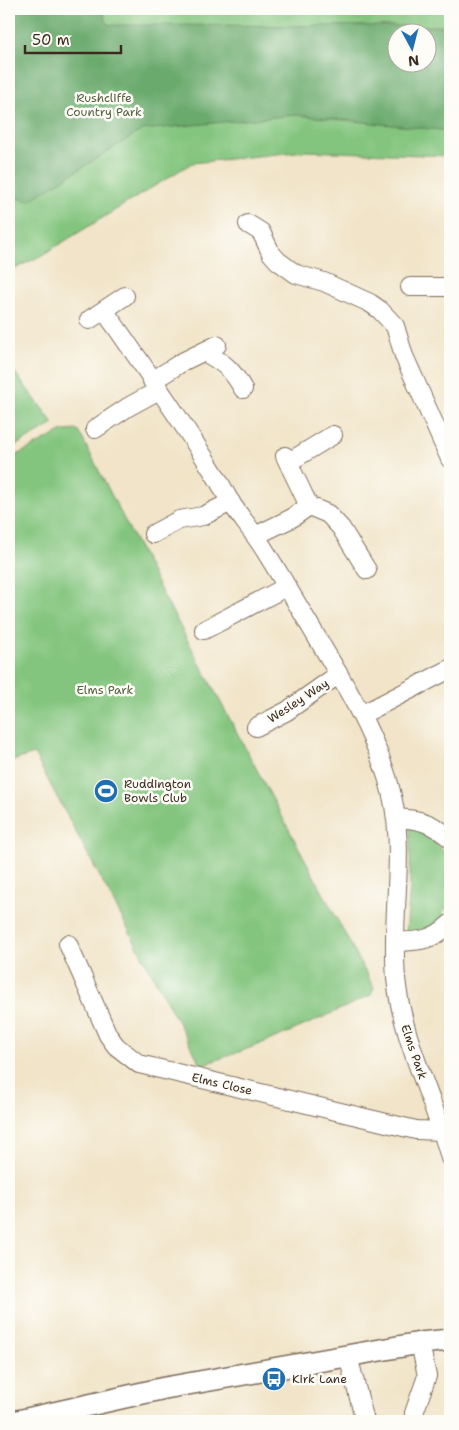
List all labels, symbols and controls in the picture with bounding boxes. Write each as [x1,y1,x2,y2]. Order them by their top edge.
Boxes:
scale bar [25,22,121,54]
north arrow [386,22,436,72]
text: 50 m [32,30,70,50]
text: N [407,51,420,71]
park label: Rushcliffe Country Park [66,90,142,120]
street label: Wesley Way [264,675,332,727]
park label: Elms Park [76,682,134,698]
place label: Ruddington Bowls Club [124,776,191,806]
sports icon: Ruddington Bowls Club [93,778,119,804]
street label: Elms Park [397,1022,431,1082]
street label: Elms Close [190,1069,254,1099]
bus stop icon: Kirk Lane [261,1366,287,1392]
place label: Kirk Lane [292,1371,347,1387]

